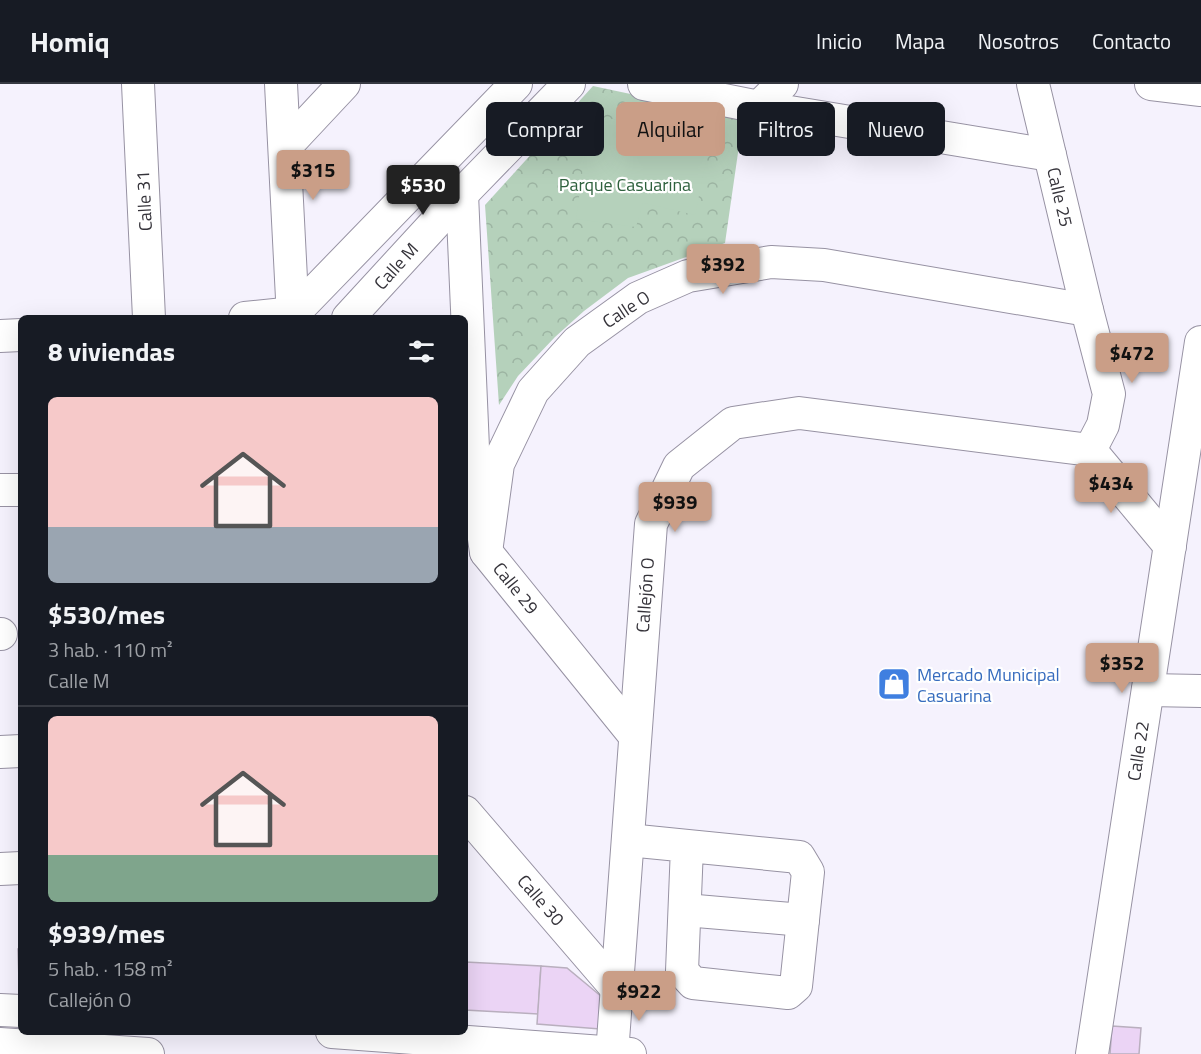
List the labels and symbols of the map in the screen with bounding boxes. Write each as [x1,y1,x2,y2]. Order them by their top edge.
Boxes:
pin: $315 [277,150,349,201]
pin: $530 [387,165,459,216]
street label: Calle 25 [1040,165,1080,229]
street label: Calle 31 [129,170,159,232]
park label: Parque Casuarina [559,171,691,198]
street label: Calle M [367,236,425,296]
pin: $392 [687,244,759,295]
street label: Calle O [597,284,655,334]
pin: $472 [1096,333,1168,384]
pin: $434 [1075,463,1147,514]
pin: $939 [639,482,711,533]
street label: Calle 29 [487,556,545,620]
street label: Callejón O [629,557,661,633]
pin: $352 [1086,643,1158,694]
place label: Mercado Municipal Casuarina [917,661,1060,709]
shop icon: Mercado Municipal Casuarina [876,666,912,702]
street label: Calle 22 [1120,719,1156,783]
street label: Calle 30 [511,868,571,932]
pin: $922 [603,971,675,1022]

